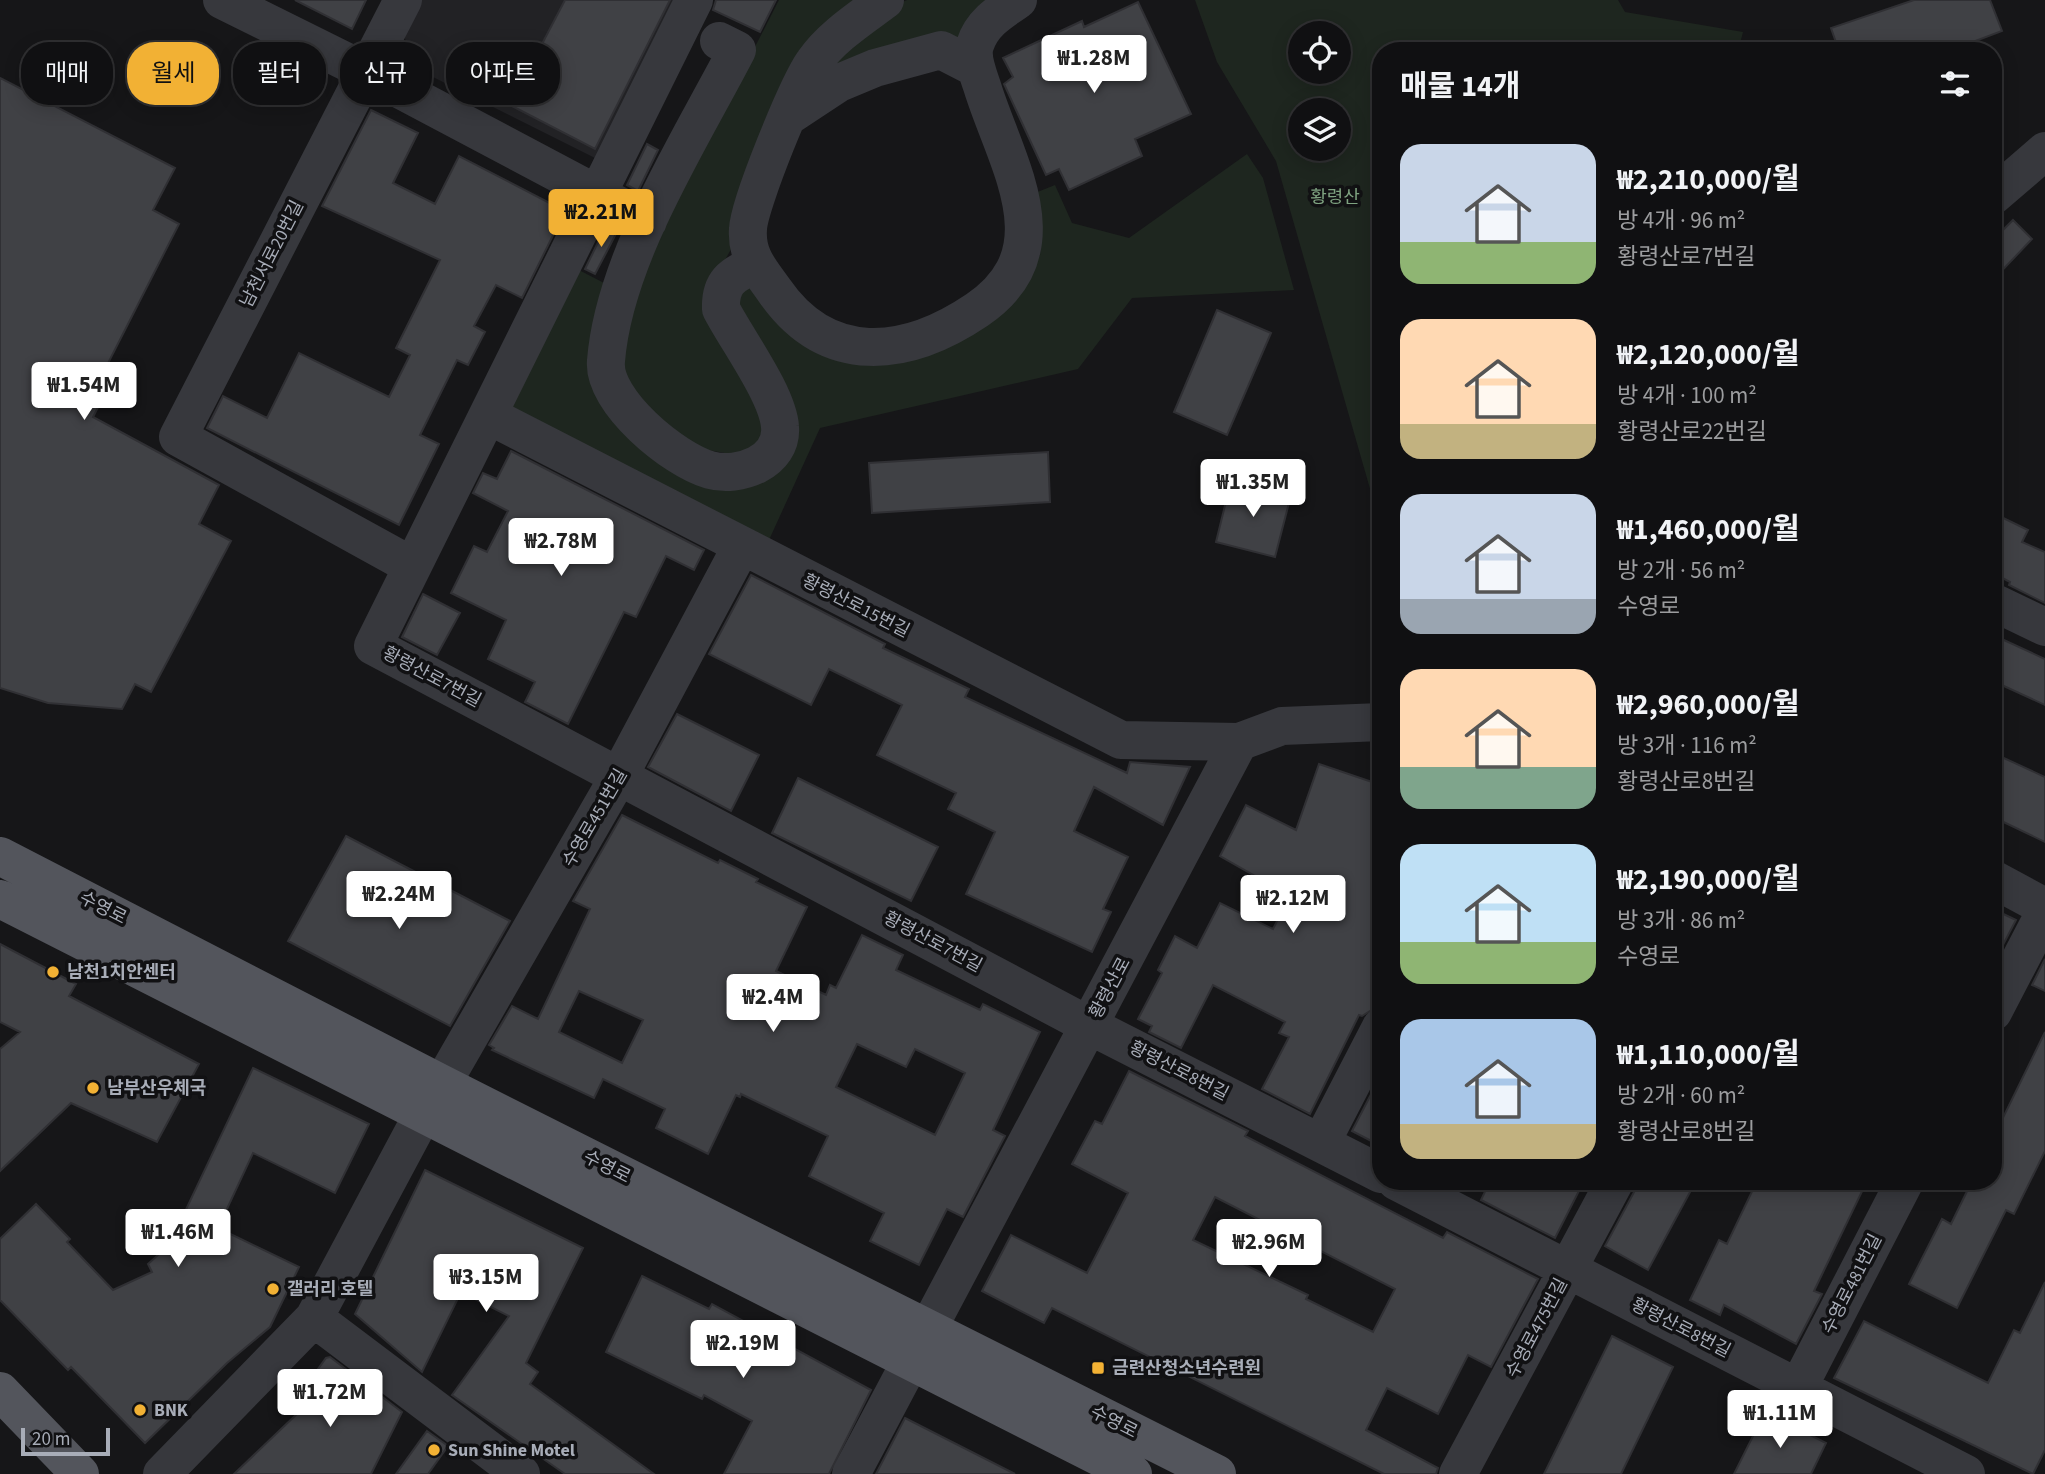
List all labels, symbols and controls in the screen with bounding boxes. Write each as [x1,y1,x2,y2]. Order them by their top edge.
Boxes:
map controls [1288,21,1351,161]
button: locate [1288,21,1351,84]
pin: ₩1.28M [1037,36,1151,95]
text: ₩1.28M [1057,41,1131,74]
chip: 매매 [21,42,113,105]
chip: 월세 [127,42,219,105]
chip: 필터 [233,42,326,105]
chip: 신규 [340,42,432,105]
chip: 아파트 [446,42,560,105]
text: 매물 14개 [1400,65,1520,108]
icon: filters [1936,65,1974,103]
button: layers [1288,98,1351,161]
text: ₩2,210,000/월 [1617,158,1800,201]
icon: home [1456,172,1540,256]
park label: 황령산 [1310,185,1360,210]
pin: ₩2.21M [544,190,658,249]
text: ₩2.21M [564,195,638,228]
street label: 남천서로20번길 [234,196,310,312]
text: 방 4개 · 96 m² [1617,204,1745,237]
text: 황령산로7번길 [1617,240,1755,273]
text: ₩2,120,000/월 [1617,333,1800,376]
icon: home [1456,347,1540,431]
pin: ₩1.54M [27,362,141,422]
text: ₩1.54M [47,368,121,401]
text: 방 4개 · 100 m² [1617,379,1757,412]
text: 황령산로22번길 [1617,415,1767,448]
pin: ₩1.35M [1196,460,1310,519]
text: ₩1.35M [1216,465,1290,498]
text: ₩1,460,000/월 [1617,508,1800,551]
pin: ₩2.78M [504,518,618,578]
icon: home [1456,522,1540,606]
text: ₩2.78M [524,524,598,557]
text: 방 2개 · 56 m² [1617,554,1745,587]
street label: 황령산로15번길 [798,568,914,644]
text: 수영로 [1617,590,1680,623]
street label: 황령산로7번길 [378,641,486,713]
text: ₩2,960,000/월 [1617,683,1800,726]
icon: home [1456,697,1540,781]
text: 방 3개 · 116 m² [1617,729,1757,762]
street label: 수영로451번길 [557,764,633,872]
text: 황령산로8번길 [1617,765,1755,798]
text: ₩2,190,000/월 [1617,858,1800,901]
pin: ₩2.24M [342,872,456,931]
icon: home [1456,872,1540,956]
pin: ₩2.12M [1236,876,1350,935]
text: ₩2.24M [362,877,436,910]
text: ₩2.12M [1256,881,1330,914]
street label: 수영로 [75,886,131,930]
text: 방 3개 · 86 m² [1617,904,1745,937]
street label: 황령산로7번길 [879,906,987,978]
text: 수영로 [1617,940,1680,973]
street label: 황령산로 [1083,953,1137,1023]
place label: 남천1치안센터 [67,960,176,985]
marker: 남천1치안센터 [45,964,61,980]
pin: ₩2.4M [724,974,822,1034]
text: ₩2.4M [743,980,803,1013]
text: ₩1,110,000/월 [1617,1033,1800,1076]
street label: 황령산로8번길 [1125,1035,1233,1107]
icon: home [1456,1047,1540,1131]
place label: 남부산우체국 [107,1076,206,1101]
text: 방 2개 · 60 m² [1617,1079,1745,1112]
marker: 남부산우체국 [85,1080,101,1096]
text: 황령산로8번길 [1617,1115,1755,1148]
street label: 수영로 [579,1145,635,1189]
pin: ₩1.46M [121,1210,235,1269]
text: ₩1.46M [141,1215,215,1248]
pin: ₩2.96M [1212,1220,1326,1279]
text: ₩2.96M [1232,1225,1306,1258]
street label: 수영로481번길 [1816,1229,1888,1339]
pin: ₩3.15M [429,1254,543,1314]
text: ₩3.15M [449,1260,523,1293]
street label: 수영로475번길 [1500,1274,1574,1382]
place label: 갤러리 호텔 [287,1277,373,1302]
marker: 갤러리 호텔 [265,1281,281,1297]
street label: 황령산로8번길 [1627,1292,1735,1364]
pin: ₩2.19M [686,1320,800,1380]
text: ₩2.19M [706,1326,780,1359]
place label: 금련산청소년수련원 [1112,1356,1261,1381]
marker: 금련산청소년수련원 [1090,1360,1106,1376]
pin: ₩1.72M [273,1370,387,1429]
text: ₩1.72M [293,1375,367,1408]
pin: ₩1.11M [1723,1390,1837,1450]
text: ₩1.11M [1743,1396,1817,1429]
place label: BNK [154,1398,189,1423]
street label: 수영로 [1086,1400,1142,1444]
marker: BNK [132,1402,148,1418]
scale bar [21,1425,110,1457]
text: 20 m [32,1426,70,1453]
place label: Sun Shine Motel [448,1438,575,1463]
marker: Sun Shine Motel [426,1442,442,1458]

